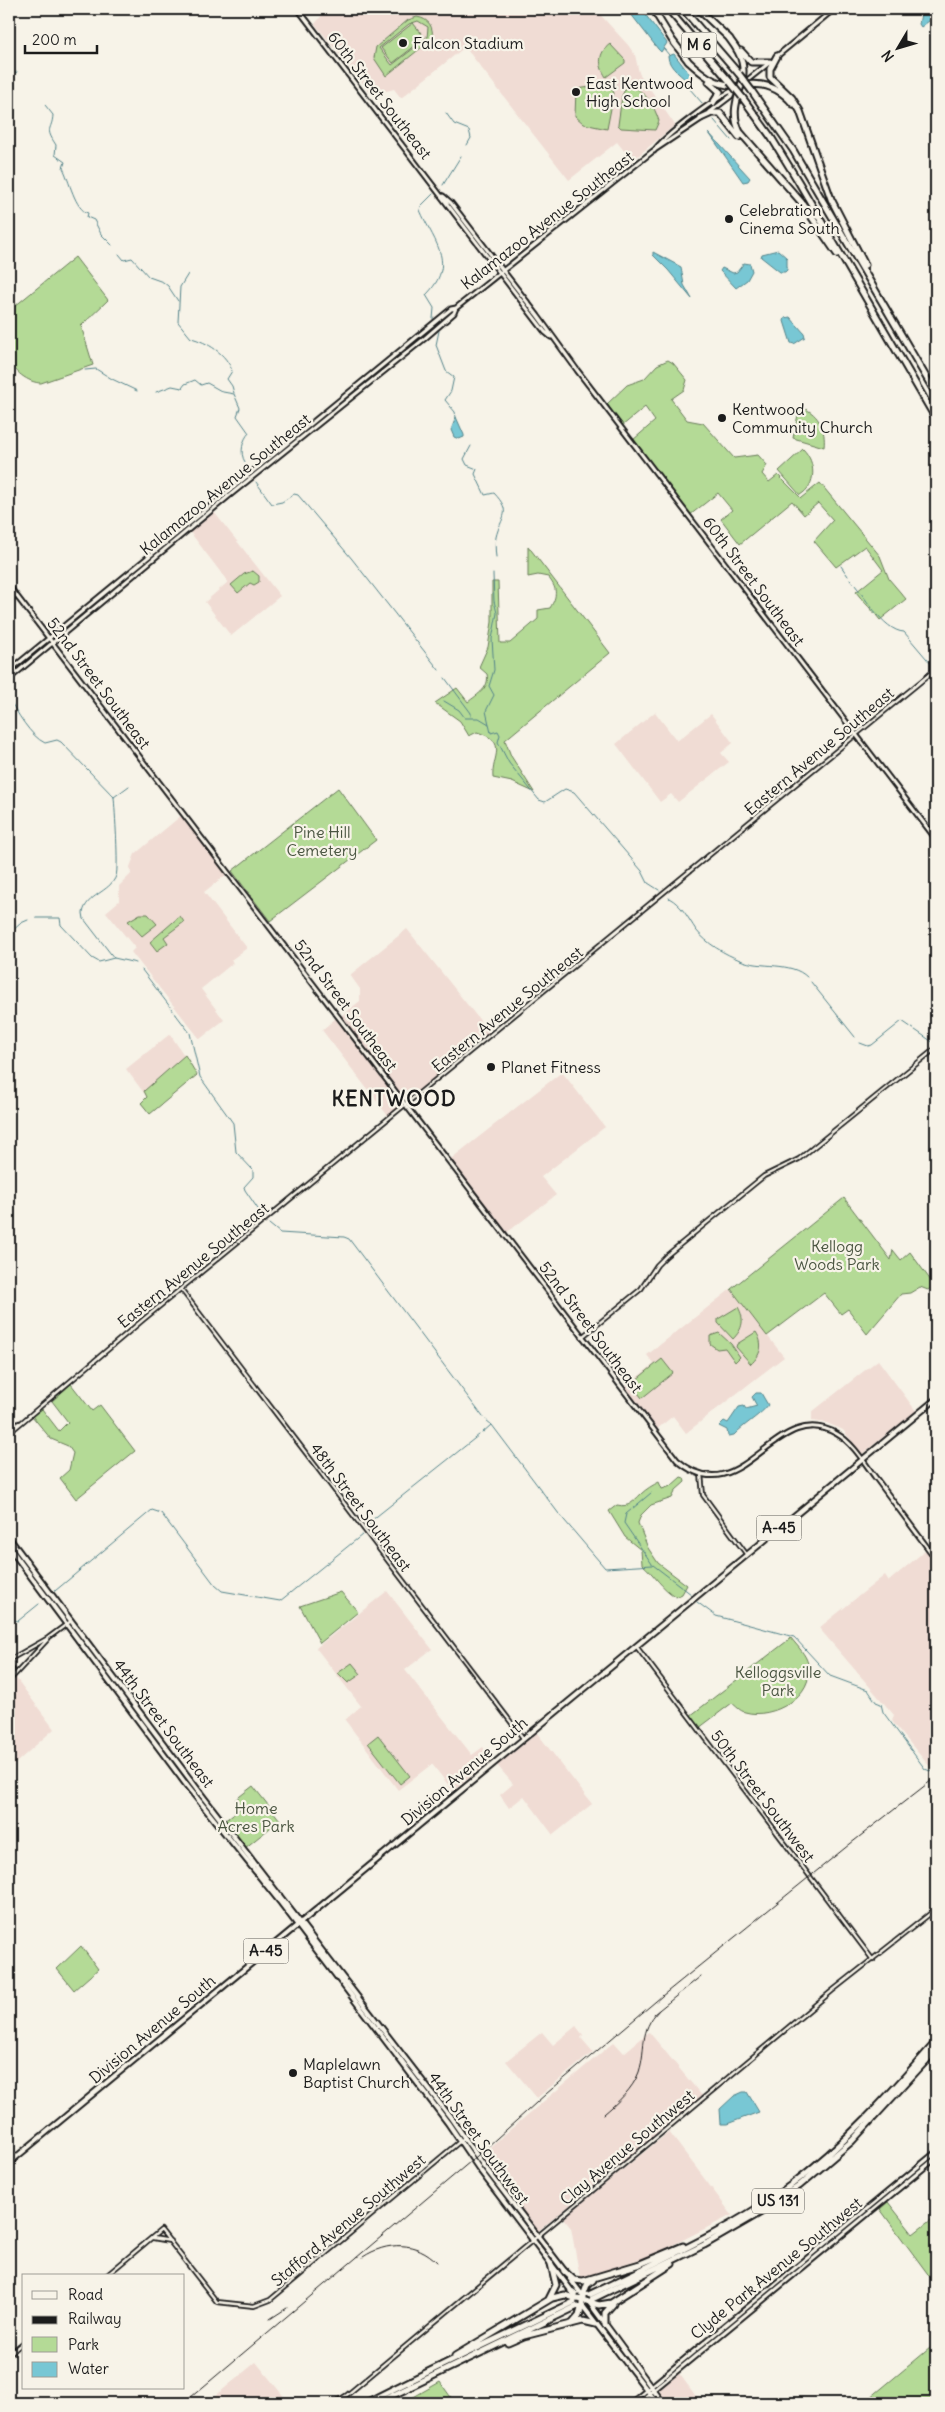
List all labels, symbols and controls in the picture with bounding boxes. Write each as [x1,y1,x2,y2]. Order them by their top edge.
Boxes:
scale bar [25,22,98,54]
north arrow [872,22,922,72]
street label: 60th Street Southeast [324,27,437,163]
text: 200 m [32,30,77,49]
road number: M 6 [682,32,716,58]
place label: Falcon Stadium [413,33,524,53]
marker: Falcon Stadium [397,37,409,49]
text: N [878,47,898,65]
place label: East Kentwood High School [586,73,693,111]
marker: East Kentwood High School [570,86,582,98]
street label: Kalamazoo Avenue Southeast [457,146,638,294]
place label: Celebration Cinema South [739,200,840,238]
marker: Celebration Cinema South [723,213,735,225]
place label: Kentwood Community Church [732,399,873,437]
street label: Kalamazoo Avenue Southeast [136,409,315,559]
marker: Kentwood Community Church [716,412,728,424]
street label: 60th Street Southeast [699,512,810,650]
street label: 52nd Street Southeast [43,613,155,753]
street label: Eastern Avenue Southeast [740,682,898,819]
park label: Pine Hill Cemetery [287,822,357,860]
street label: 52nd Street Southeast [290,935,402,1075]
street label: Eastern Avenue Southeast [427,941,587,1076]
place label: Planet Fitness [501,1057,601,1077]
marker: Planet Fitness [485,1061,497,1073]
district label: KENTWOOD [331,1085,457,1112]
street label: Eastern Avenue Southeast [113,1197,273,1332]
park label: Kellogg Woods Park [794,1236,880,1274]
street label: 52nd Street Southeast [535,1257,647,1397]
street label: 48th Street Southeast [306,1439,416,1576]
road number: A-45 [756,1516,802,1540]
street label: 44th Street Southeast [109,1655,219,1792]
park label: Kelloggsville Park [735,1662,821,1700]
street label: Division Avenue South [397,1712,531,1830]
street label: 50th Street Southwest [707,1726,820,1867]
park label: Home Acres Park [217,1798,295,1836]
road number: A-45 [244,1938,288,1964]
street label: Division Avenue South [85,1970,219,2088]
place label: Maplelawn Baptist Church [303,2054,410,2092]
marker: Maplelawn Baptist Church [287,2067,299,2079]
street label: 44th Street Southwest [424,2068,534,2209]
street label: Clay Avenue Southwest [556,2085,699,2209]
street label: Stafford Avenue Southwest [267,2149,430,2290]
road number: US 131 [752,2188,804,2214]
street label: Clyde Park Avenue Southwest [686,2192,866,2343]
legend [22,2274,185,2390]
text: Road [68,2285,103,2304]
text: Railway [68,2309,122,2328]
text: Park [68,2335,99,2354]
text: Water [68,2359,109,2378]

